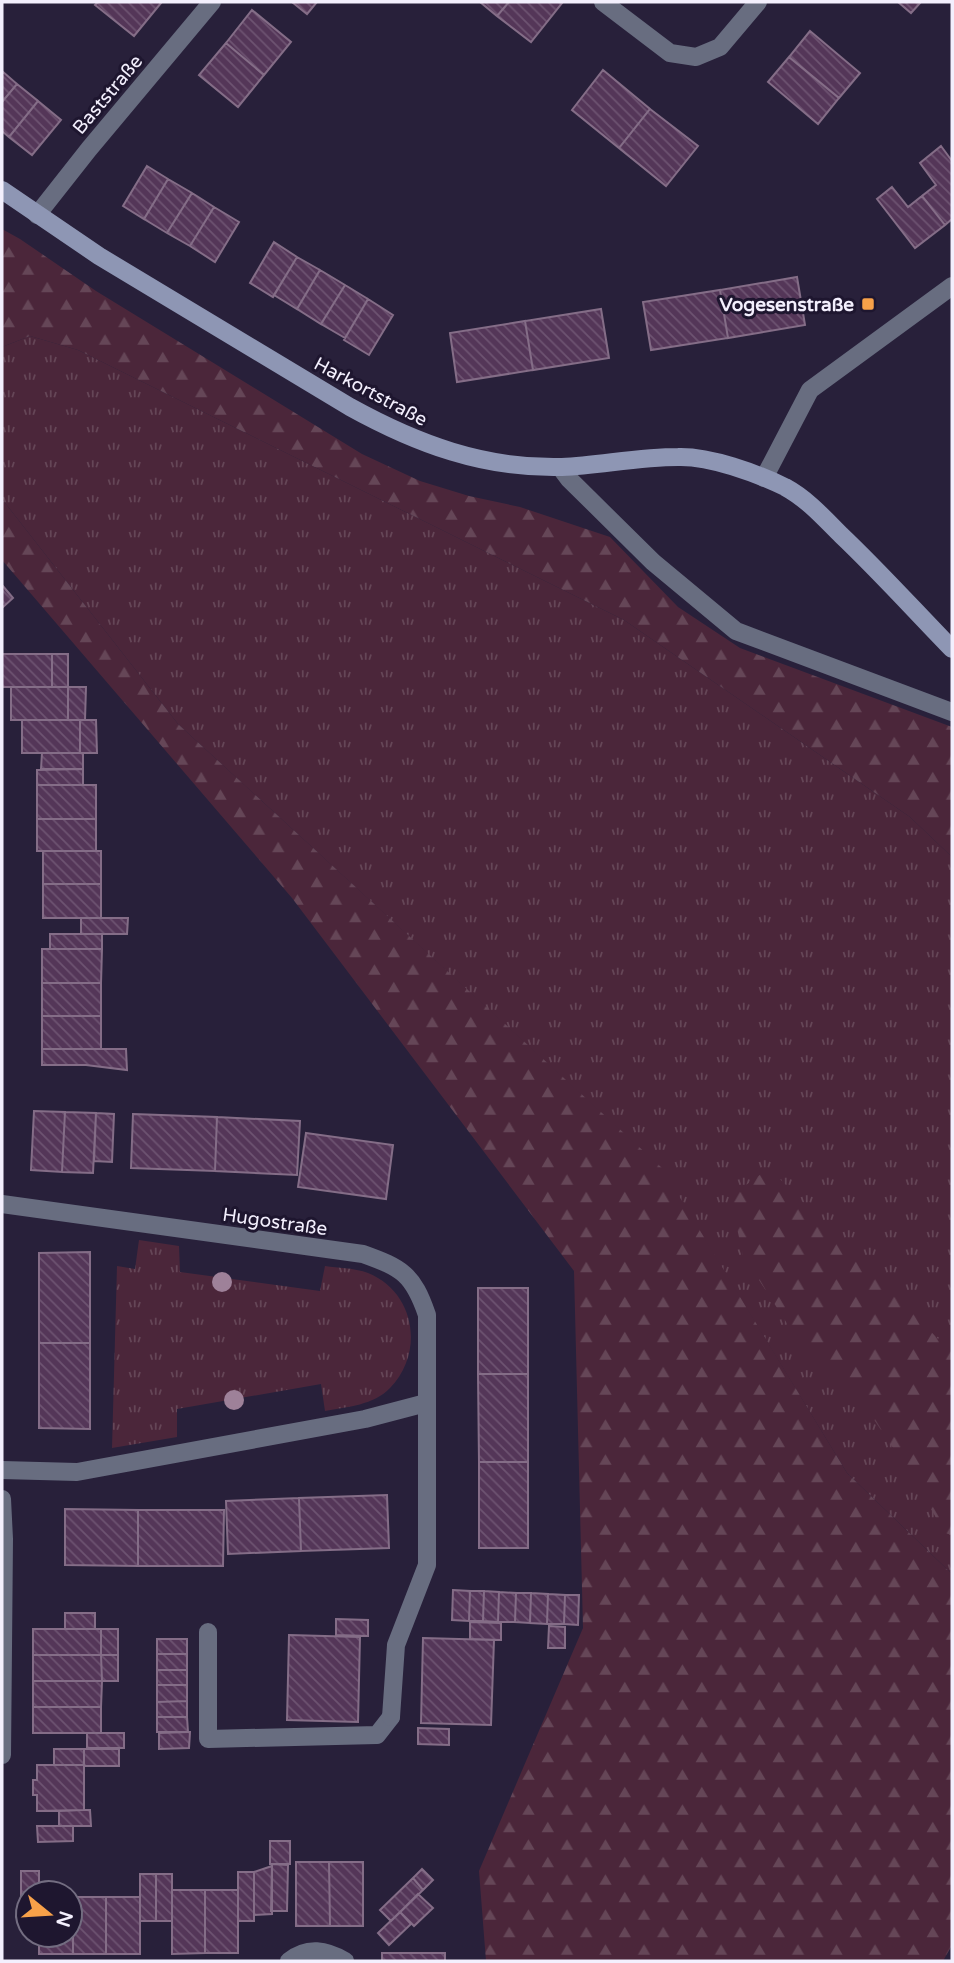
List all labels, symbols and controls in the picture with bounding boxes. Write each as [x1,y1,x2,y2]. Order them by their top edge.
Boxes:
street label: Baststraße [68,51,147,139]
place label: Vogesenstraße [720,294,854,317]
marker: Vogesenstraße [860,296,876,312]
street label: Harkortstraße [310,353,431,431]
street label: Hugostraße [221,1204,329,1240]
north arrow [14,1879,84,1949]
text: N [51,1908,77,1930]

